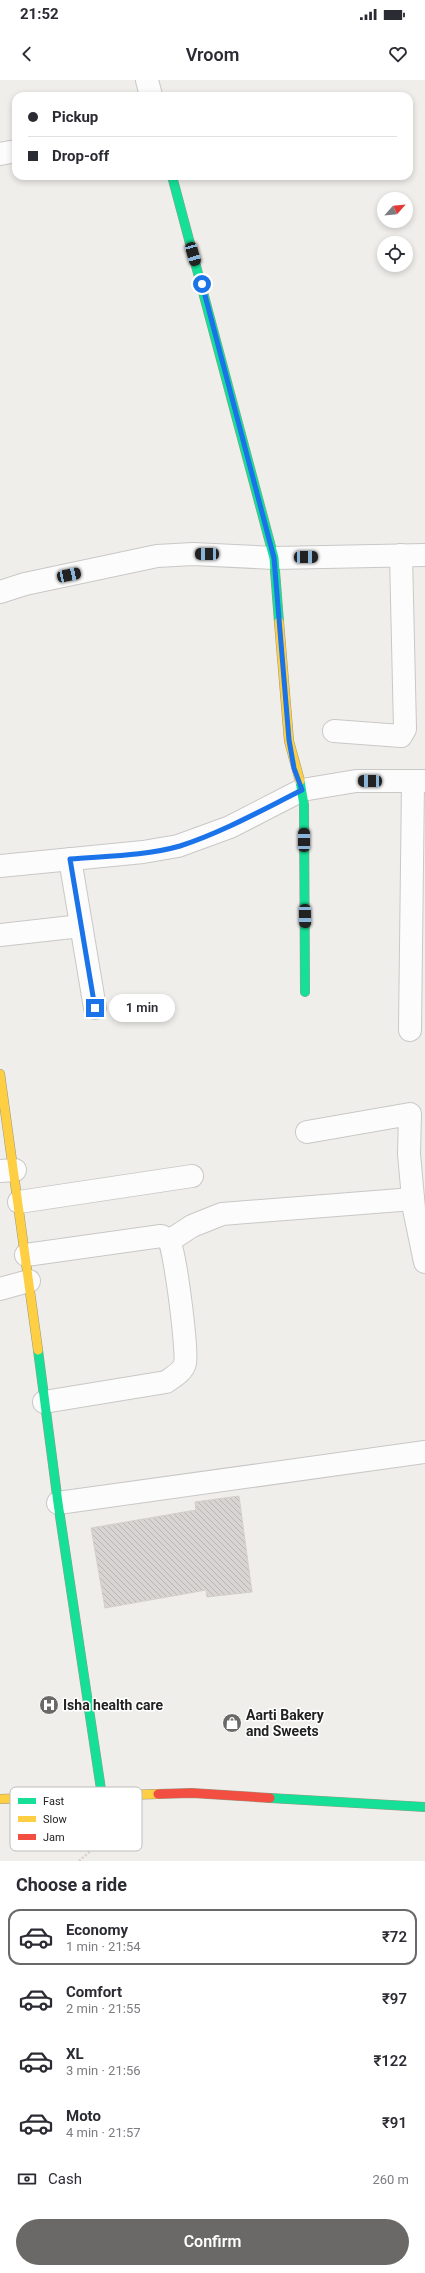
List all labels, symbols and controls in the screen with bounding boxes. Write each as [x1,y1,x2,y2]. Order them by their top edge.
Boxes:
text: 21:52 [20,5,59,23]
icon: back [16,43,38,65]
icon: heart [387,43,409,65]
text: Vroom [186,44,239,65]
text: Pickup [52,108,98,126]
text: Drop-off [52,147,109,165]
north arrow [377,192,413,228]
map controls [377,192,413,272]
button: locate [377,236,413,272]
car [184,241,202,267]
route start [193,275,211,293]
car [195,548,219,560]
car [294,551,318,563]
car [56,567,82,583]
car [358,775,382,787]
car [298,828,310,852]
car [299,904,311,928]
callout: 1 min [109,994,175,1022]
route end [86,999,104,1017]
text: 1 min [126,1000,158,1015]
hospital icon: Isha health care [38,1694,60,1716]
place label: Isha health care [63,1697,164,1713]
place label: Aarti Bakery and Sweets [246,1707,325,1739]
shop icon: Aarti Bakery and Sweets [221,1712,243,1734]
legend [10,1787,142,1851]
text: Fast [43,1795,65,1808]
text: Slow [43,1813,67,1826]
text: Jam [43,1831,65,1844]
text: Choose a ride [16,1874,127,1895]
icon: car [18,1919,54,1955]
text: Economy [66,1921,128,1939]
text: ₹72 [382,1928,407,1946]
text: 1 min · 21:54 [66,1939,141,1954]
icon: car [18,1981,54,2017]
text: Comfort [66,1983,122,2001]
text: ₹97 [382,1990,407,2008]
text: 2 min · 21:55 [66,2001,141,2016]
icon: car [18,2043,54,2079]
text: XL [66,2045,84,2063]
text: ₹122 [373,2052,407,2070]
text: 3 min · 21:56 [66,2063,141,2078]
icon: car [18,2105,54,2141]
text: Moto [66,2107,101,2125]
text: ₹91 [382,2114,407,2132]
text: 4 min · 21:57 [66,2125,141,2140]
icon: cash [16,2168,38,2190]
text: Cash [48,2170,82,2188]
text: 260 m [372,2172,409,2187]
button: Confirm [16,2219,409,2265]

